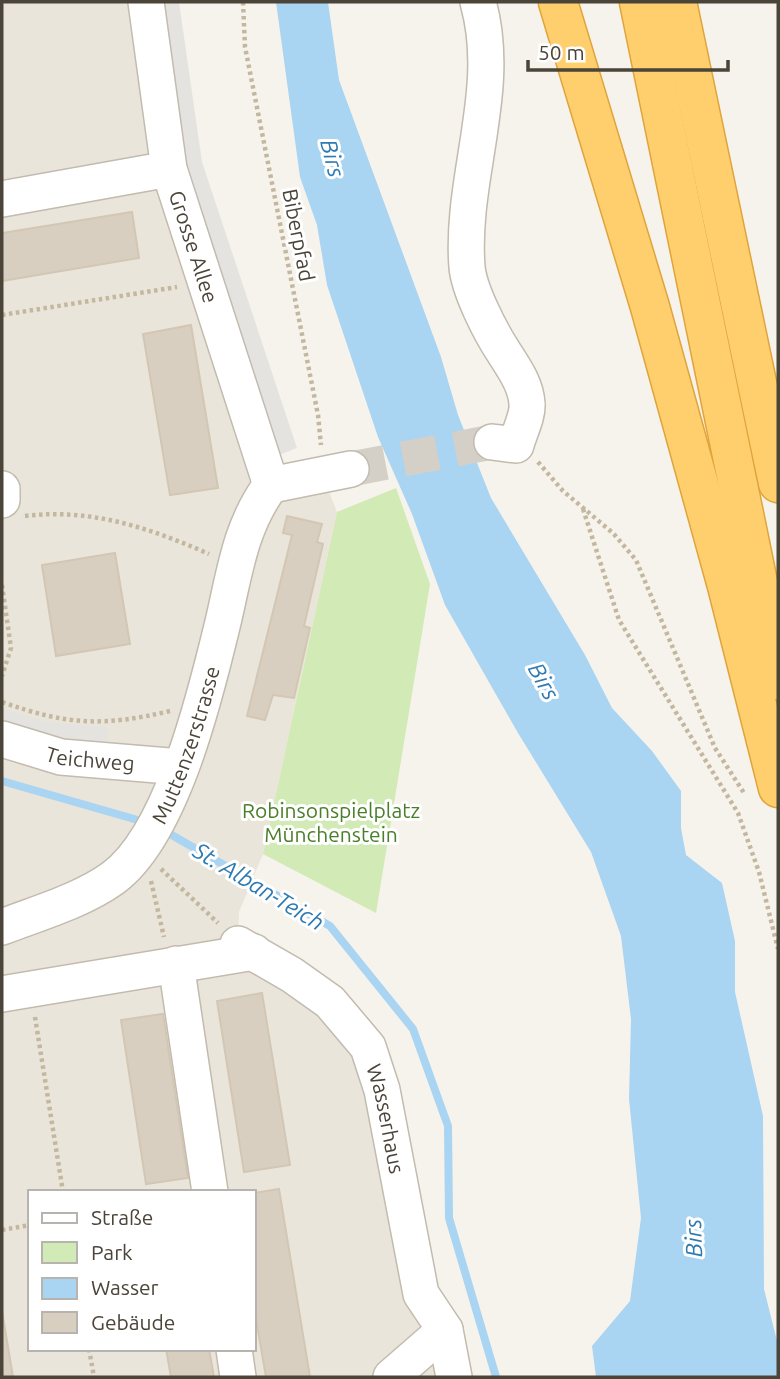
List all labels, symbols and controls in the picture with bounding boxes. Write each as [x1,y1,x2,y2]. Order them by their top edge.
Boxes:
scale bar [528,28,728,72]
text: 50 m [538,40,585,64]
water label: Birs [316,136,350,180]
street label: Grosse Allee [165,187,223,306]
street label: Biberpfad [278,187,320,283]
water label: Birs [524,658,564,704]
street label: Muttenzerstrasse [146,663,224,828]
street label: Teichweg [43,741,136,775]
park label: Robinsonspielplatz Münchenstein [242,798,420,846]
water label: St. Alban-Teich [188,837,329,935]
street label: Wasserhaus [362,1061,410,1176]
legend [28,1190,256,1351]
text: Straße [91,1205,153,1229]
water label: Birs [680,1218,706,1258]
text: Park [91,1240,133,1264]
text: Wasser [91,1275,159,1299]
text: Gebäude [91,1310,175,1334]

